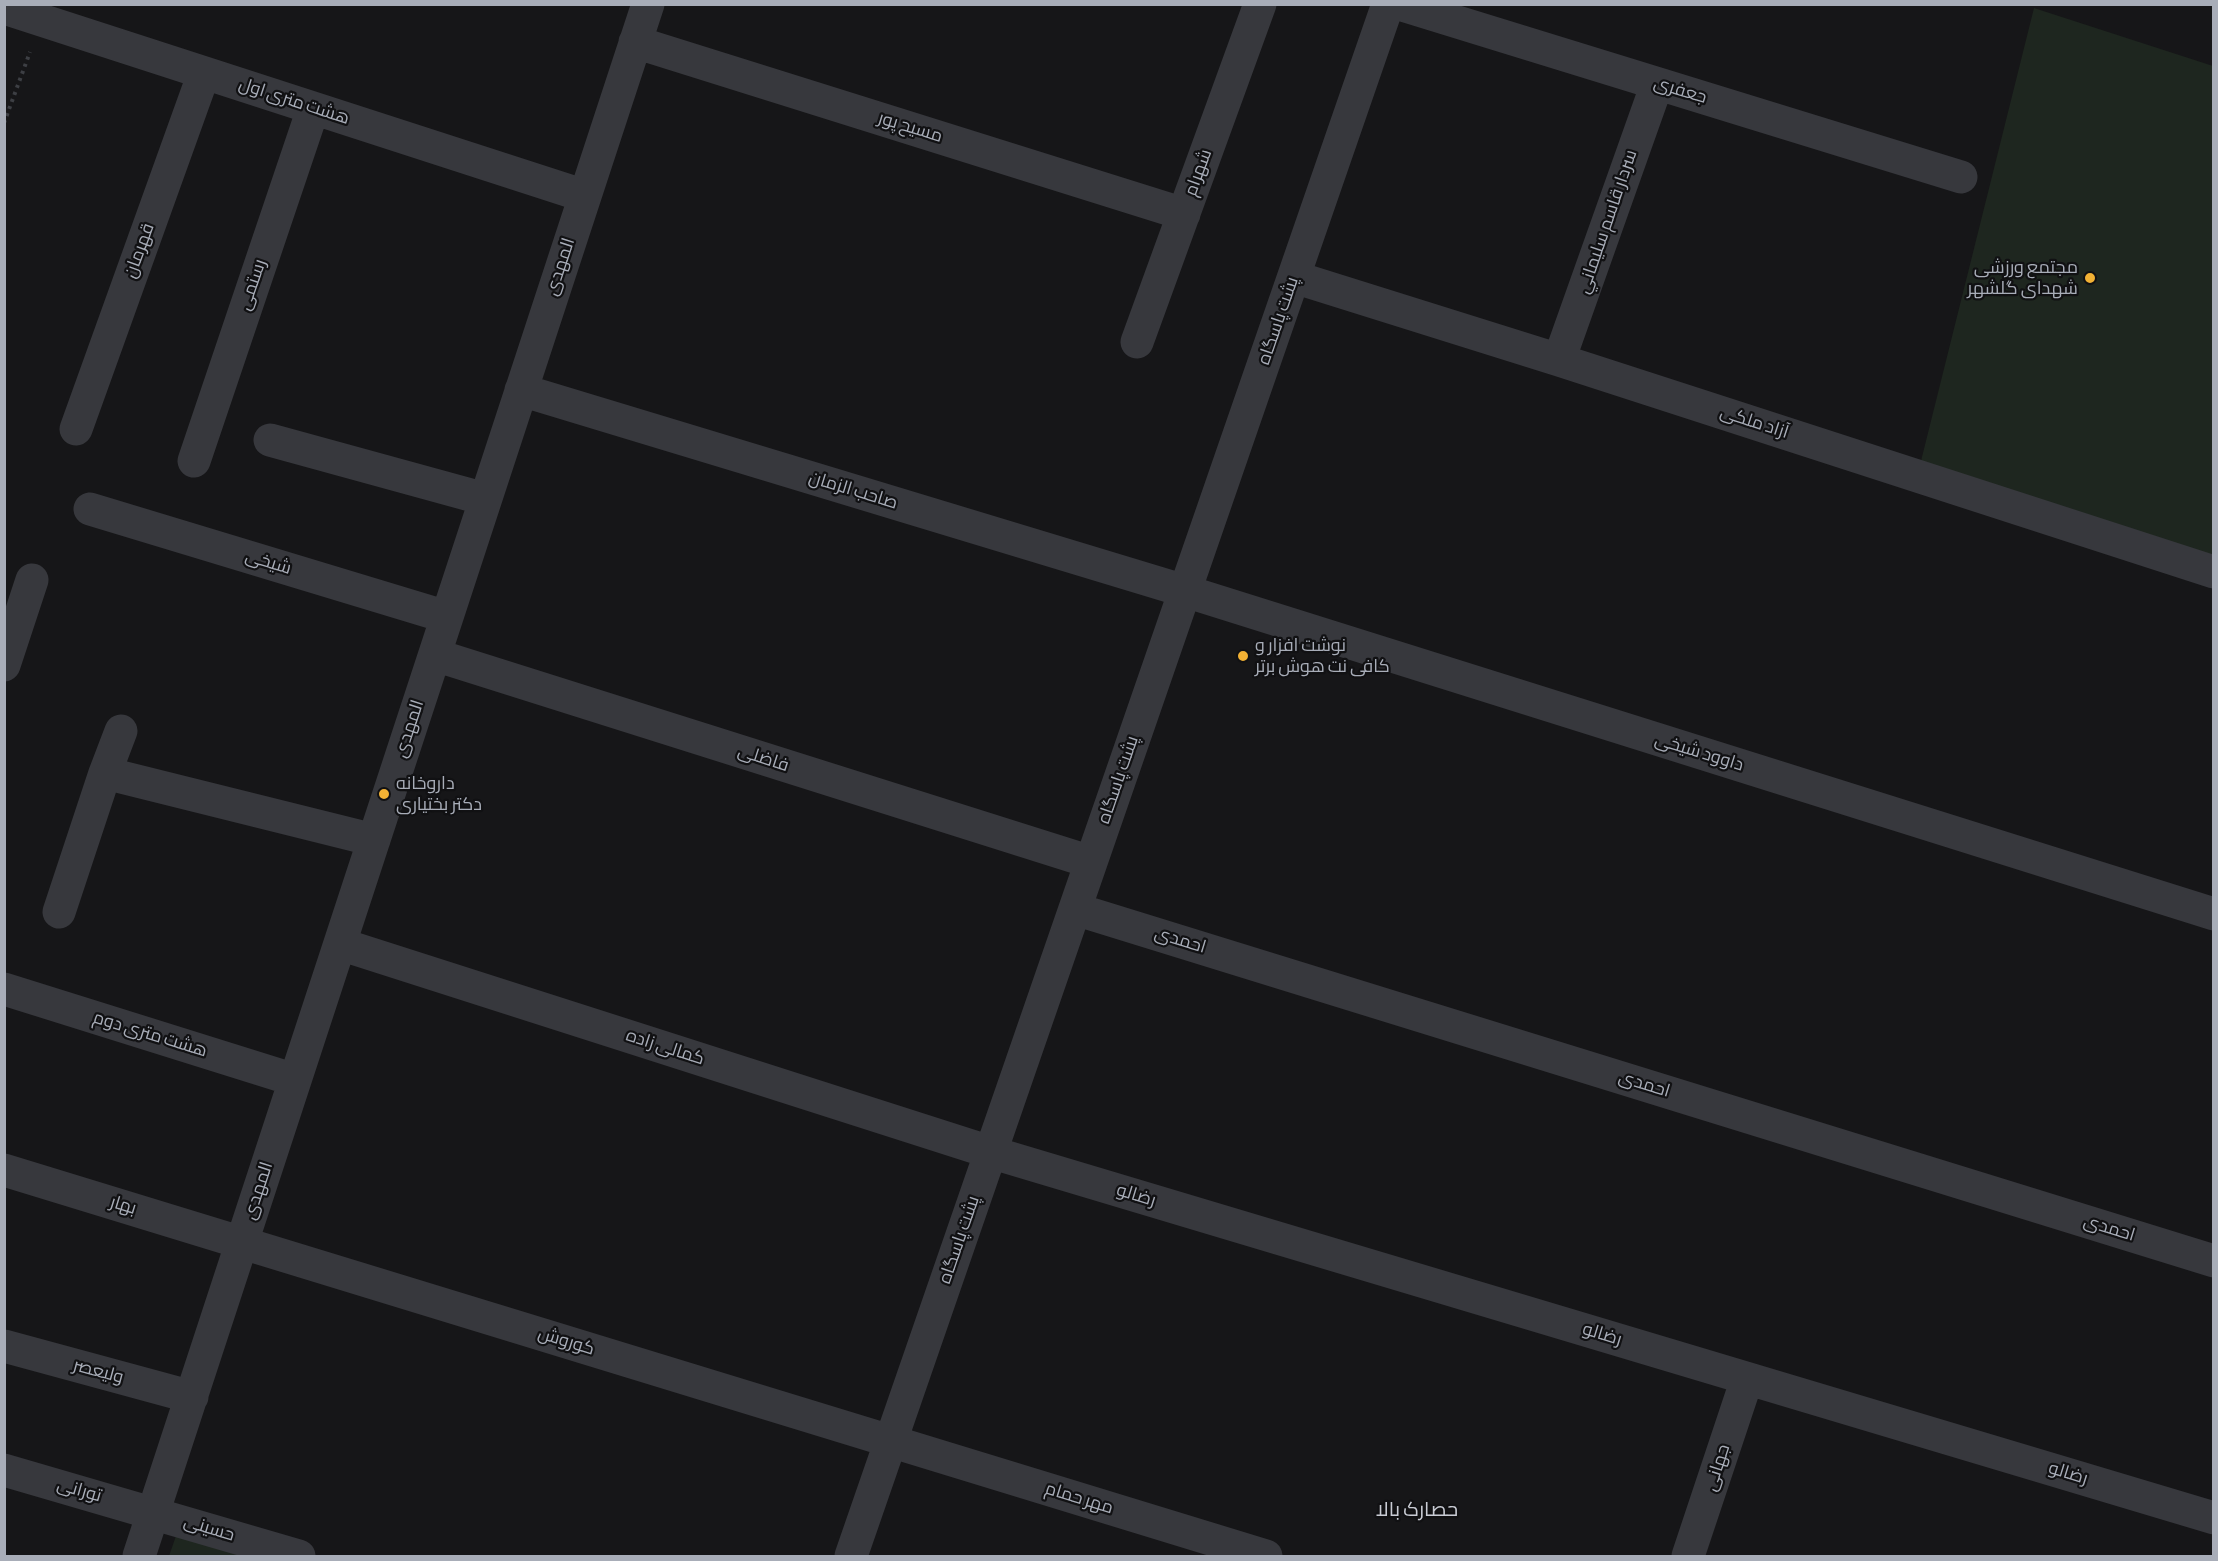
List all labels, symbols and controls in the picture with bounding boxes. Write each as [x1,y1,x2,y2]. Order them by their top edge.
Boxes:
street label: جعفری [1651,73,1709,109]
street label: هشت متری اول [236,74,352,130]
street label: مسیح پور [875,108,945,148]
street label: شهرام [1181,147,1217,199]
street label: سردار قاسم سليماني [1573,147,1643,297]
street label: قهرمان [120,220,160,282]
street label: المهدی [542,235,580,299]
street label: رستمی [234,256,272,314]
place label: مجتمع ورزشی شهدای گلشهر [1967,257,2078,300]
marker: مجتمع ورزشی شهدای گلشهر [2083,271,2097,285]
street label: پشت پاسگاه [1254,274,1304,368]
street label: آزاد ملکی [1717,402,1791,444]
street label: صاحب الزمان [806,467,900,515]
street label: شیخی [242,546,294,580]
place label: نوشت افزار و کافی نت هوش برتر [1255,635,1390,678]
marker: نوشت افزار و کافی نت هوش برتر [1236,649,1250,663]
street label: المهدی [391,697,429,761]
street label: داوود شیخی [1652,729,1746,777]
street label: پشت پاسگاه [1094,733,1144,827]
street label: فاضلی [735,741,791,777]
place label: داروخانه دکتر بختیاری [396,773,482,816]
marker: داروخانه دکتر بختیاری [377,787,391,801]
street label: احمدی [1152,923,1208,959]
street label: هشت متری دوم [90,1007,210,1063]
street label: کمالی زاده [623,1025,707,1071]
street label: احمدی [1616,1067,1672,1103]
street label: المهدی [240,1159,278,1223]
street label: رضالو [1114,1180,1158,1212]
street label: بهار [107,1192,139,1220]
street label: پشت پاسگاه [935,1193,985,1287]
street label: احمدی [2081,1211,2137,1247]
street label: رضالو [1580,1319,1624,1351]
street label: کوروش [535,1323,597,1361]
street label: ولیعصر [70,1355,126,1389]
street label: جهانی [1700,1442,1736,1494]
street label: رضالو [2046,1458,2090,1490]
street label: تورانی [54,1474,104,1508]
street label: مهر حمام [1042,1478,1116,1520]
district label: حصارک بالا [1376,1499,1458,1523]
street label: حسینی [181,1511,237,1547]

